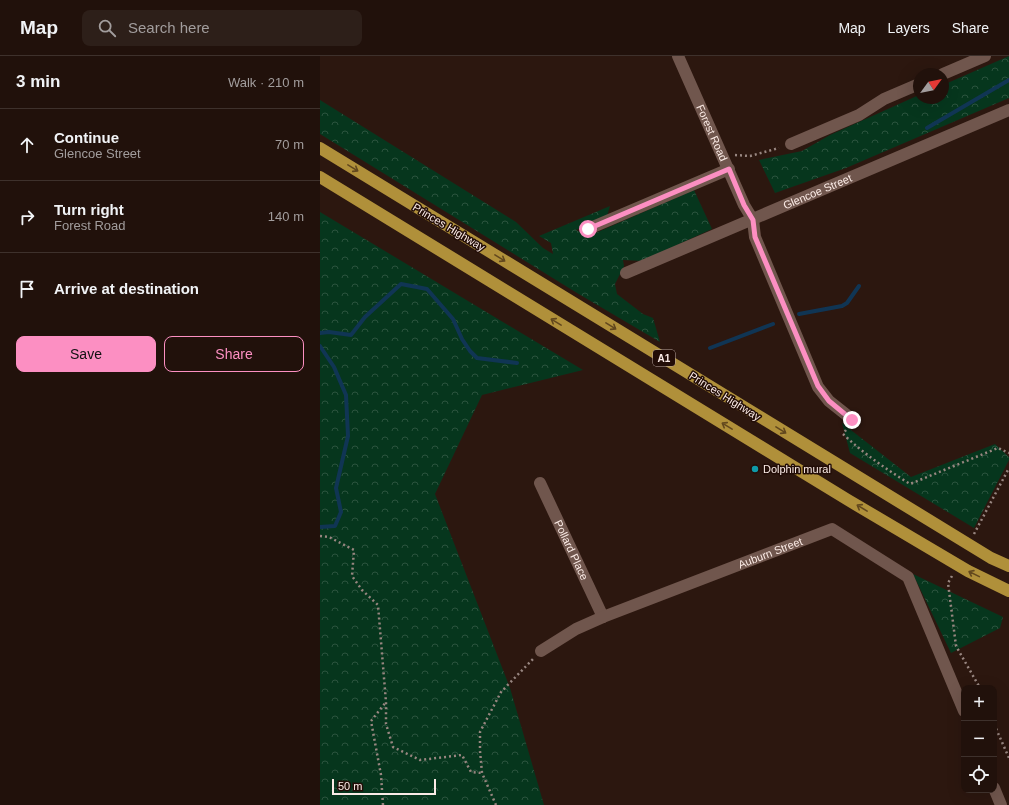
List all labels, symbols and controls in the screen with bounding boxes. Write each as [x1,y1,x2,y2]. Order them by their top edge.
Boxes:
search box [82,10,362,46]
text: Map [20,17,58,38]
icon: search [96,17,118,39]
text: Search here [128,19,210,36]
text: Map [838,20,866,36]
text: Layers [888,20,930,36]
text: Share [952,20,989,36]
north arrow [913,68,949,104]
text: 3 min [16,72,60,91]
text: Walk · 210 m [228,75,304,90]
street label: Forest Road [694,103,730,163]
text: Continue [54,129,119,146]
icon: ahead [16,134,38,156]
text: 70 m [275,137,304,152]
text: Glencoe Street [54,146,141,161]
one-way arrow [347,165,359,173]
street label: Glencoe Street [781,172,854,211]
text: Turn right [54,201,124,218]
street label: Princes Highway [411,201,488,253]
icon: right [16,206,38,228]
text: 140 m [268,209,304,224]
text: Forest Road [54,218,126,233]
route start [579,220,597,238]
one-way arrow [494,254,505,262]
icon: arrive [16,278,38,300]
text: Arrive at destination [54,280,199,297]
one-way arrow [550,317,562,325]
one-way arrow [605,322,616,330]
button: Save [16,336,156,372]
button: Share [164,336,304,372]
road number: A1 [653,350,675,366]
street label: Princes Highway [687,369,763,423]
route end [843,411,861,429]
one-way arrow [722,422,733,430]
one-way arrow [775,427,787,435]
place label: Dolphin mural [763,463,831,475]
marker: Dolphin mural [750,464,760,474]
one-way arrow [856,504,868,512]
street label: Pollard Place [552,518,591,582]
street label: Auburn Street [736,535,804,571]
one-way arrow [968,570,980,577]
map controls [961,685,997,793]
button: + [961,685,997,721]
button: − [961,721,997,757]
button: locate [961,757,997,793]
scale bar [332,777,436,796]
text: 50 m [338,780,362,792]

